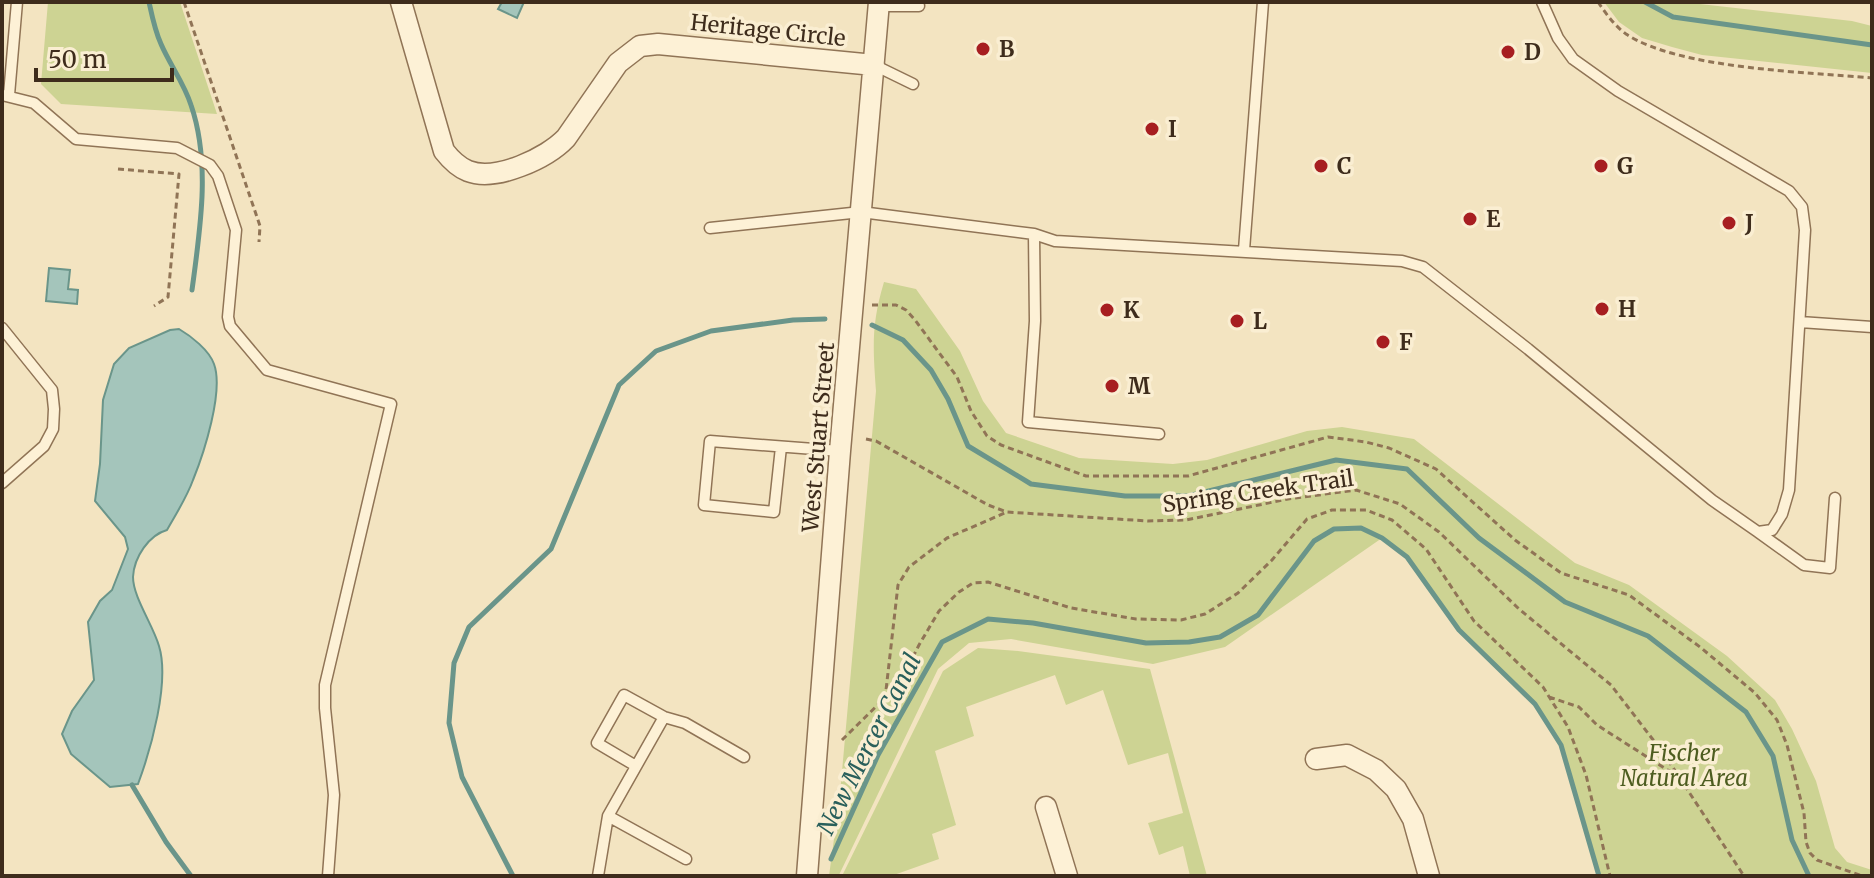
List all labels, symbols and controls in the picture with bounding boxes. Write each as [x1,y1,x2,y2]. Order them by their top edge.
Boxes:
street label: Heritage Circle [689,8,847,52]
scale bar [36,32,172,82]
place label: B [999,35,1014,63]
place label: D [1524,38,1541,66]
marker: B [974,40,992,58]
marker: D [1499,43,1517,61]
text: 50 m [48,44,107,75]
place label: I [1168,115,1177,143]
marker: I [1143,120,1161,138]
place label: C [1337,152,1352,180]
place label: G [1617,152,1633,180]
marker: C [1312,157,1330,175]
marker: G [1592,157,1610,175]
place label: E [1486,205,1501,233]
place label: J [1744,209,1754,237]
marker: E [1461,210,1479,228]
marker: J [1720,214,1738,232]
place label: H [1618,295,1636,323]
place label: K [1123,296,1140,324]
marker: H [1593,300,1611,318]
marker: K [1098,301,1116,319]
place label: L [1253,307,1267,335]
marker: L [1228,312,1246,330]
place label: F [1399,328,1413,356]
marker: F [1374,333,1392,351]
street label: West Stuart Street [796,340,840,534]
place label: M [1128,372,1151,400]
marker: M [1103,377,1121,395]
street label: Spring Creek Trail [1161,464,1356,518]
water label: New Mercer Canal [810,648,928,840]
park label: Fischer Natural Area [1620,739,1748,792]

